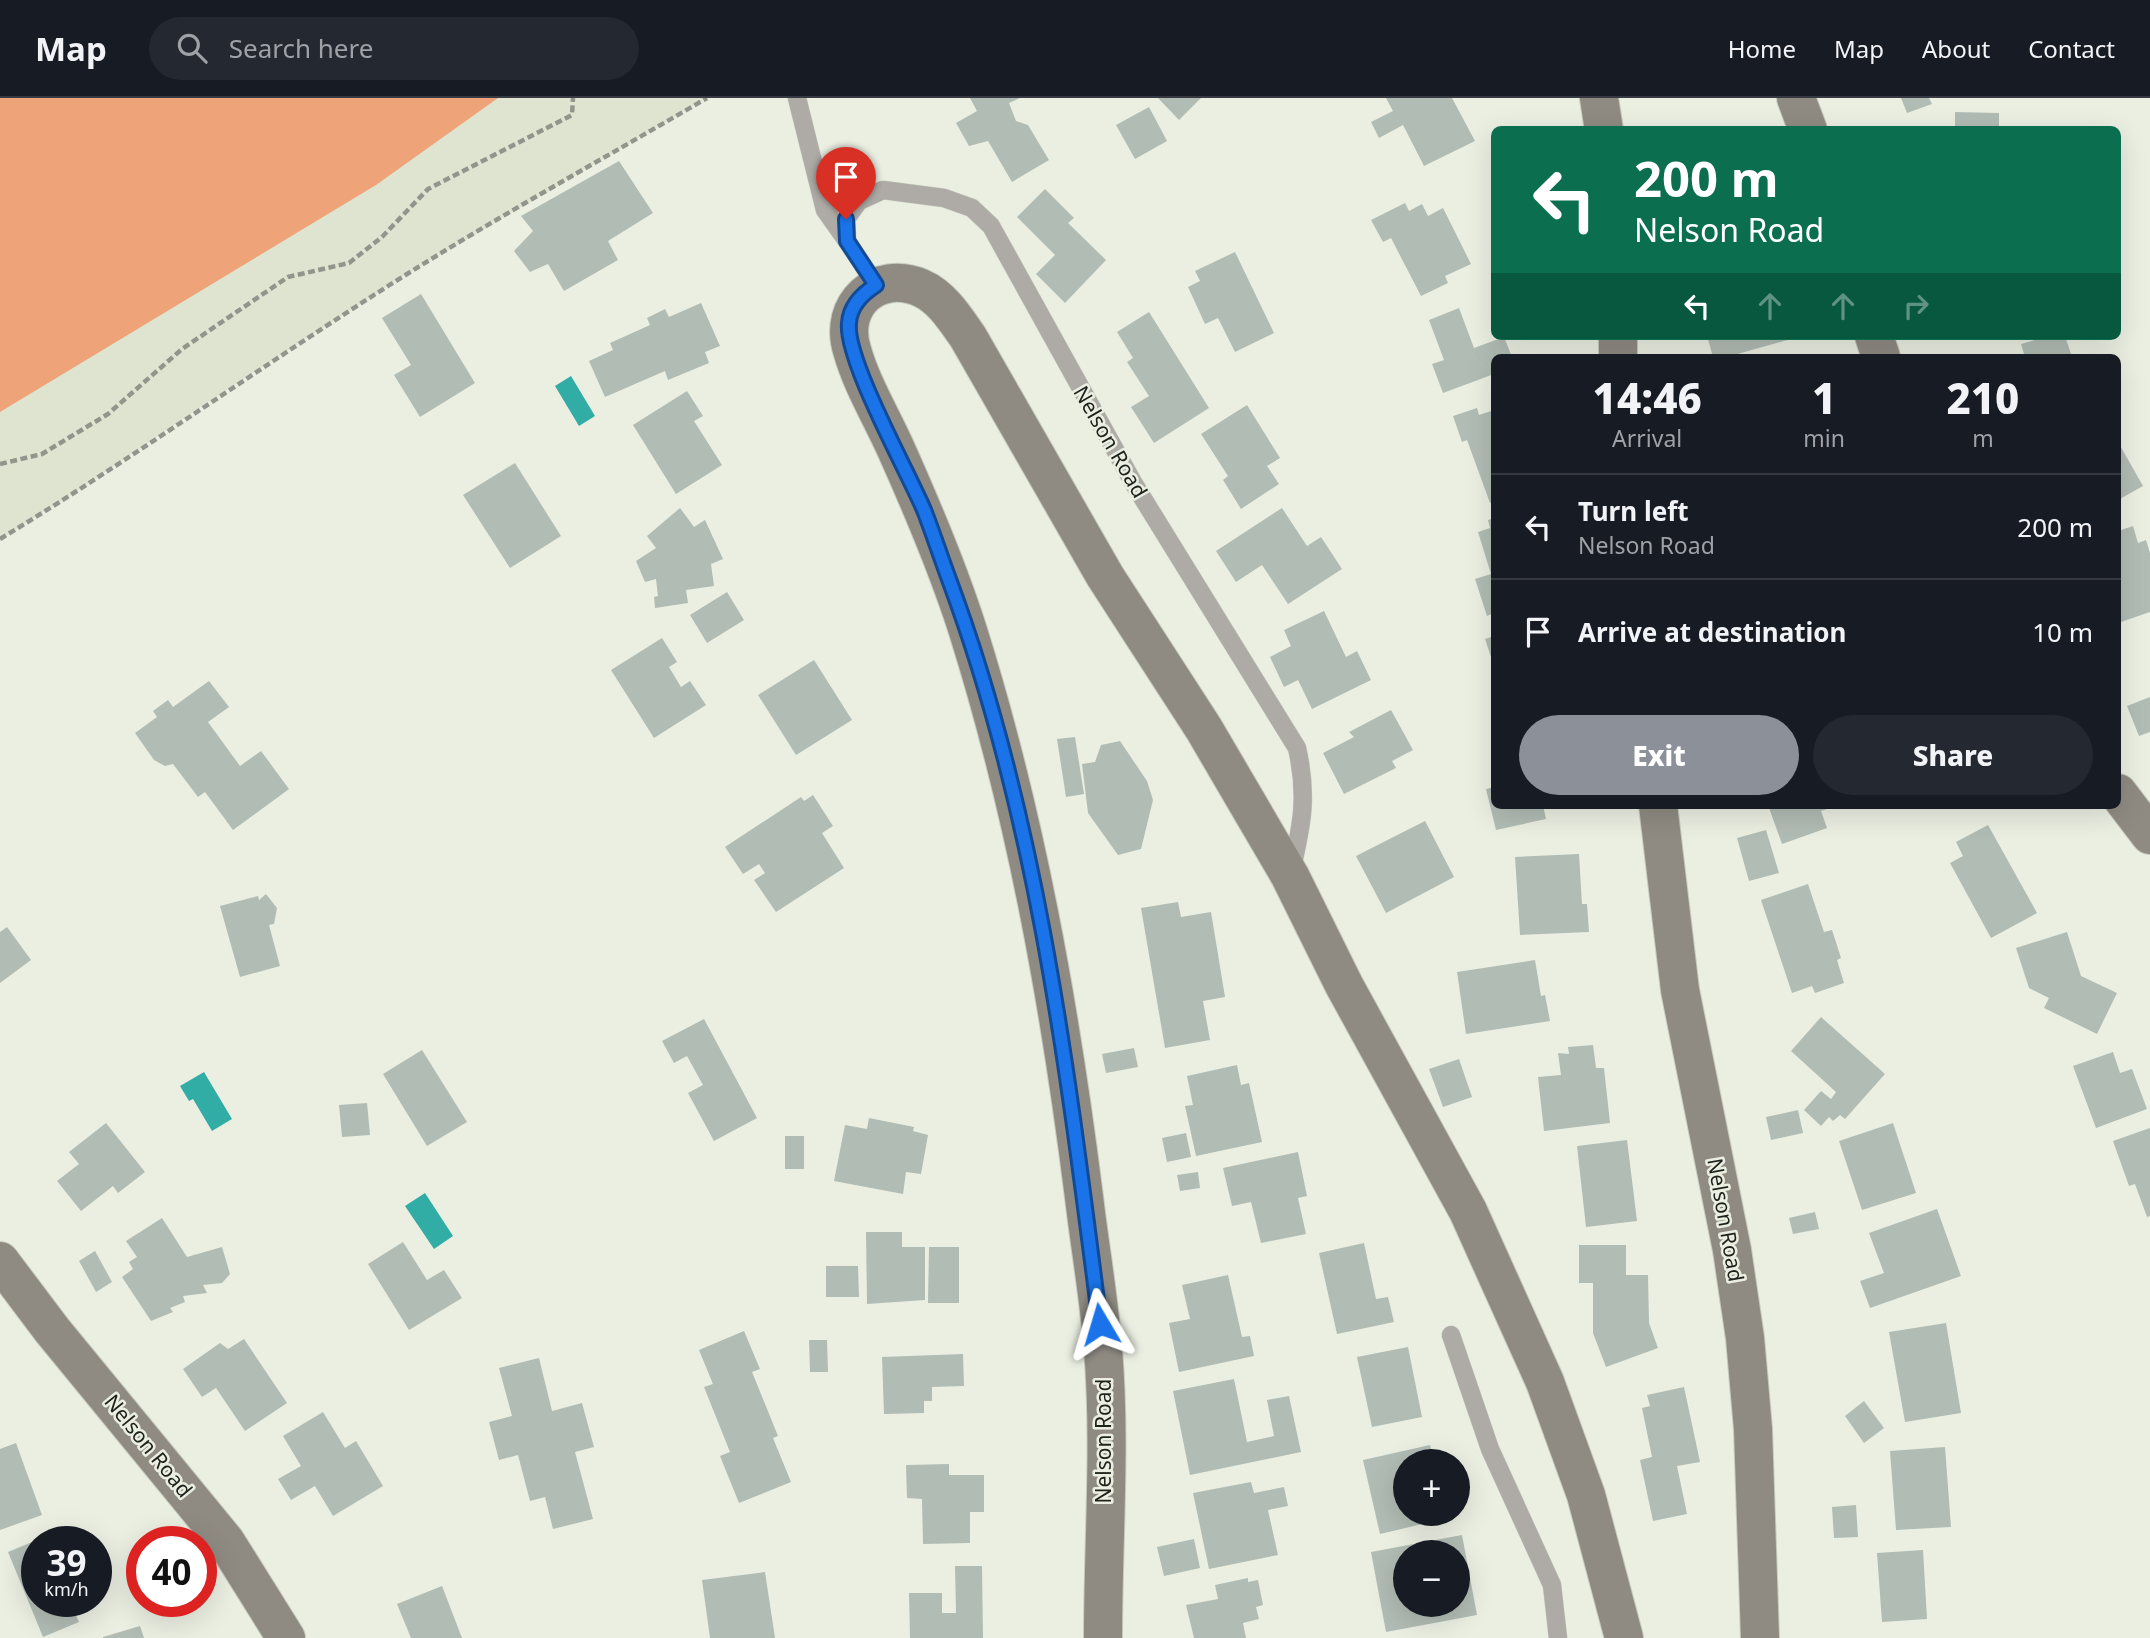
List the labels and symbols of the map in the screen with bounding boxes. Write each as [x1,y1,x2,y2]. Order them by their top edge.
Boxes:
pin [816,147,876,219]
street label: Nelson Road [1068,380,1154,503]
street label: Nelson Road [1701,1156,1751,1284]
position arrow [1063,1287,1137,1361]
street label: Nelson Road [1089,1379,1117,1503]
street label: Nelson Road [99,1388,199,1503]
speed limit sign: 40 [126,1526,217,1617]

